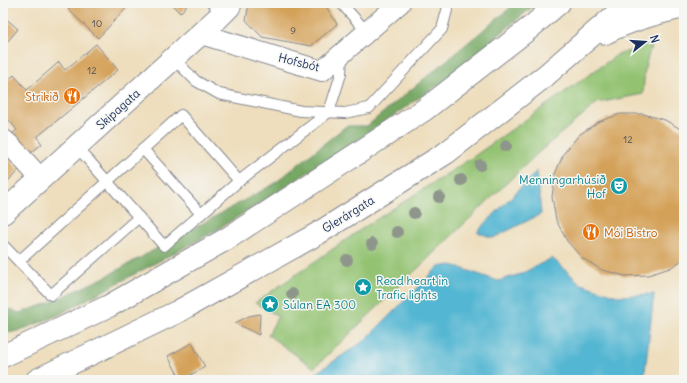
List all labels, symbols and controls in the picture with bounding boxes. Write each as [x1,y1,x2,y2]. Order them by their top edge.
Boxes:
house number: 10 [92,17,102,30]
north arrow [625,22,665,62]
house number: 9 [290,24,296,37]
text: N [647,33,662,45]
street label: Hofsbót [277,50,321,74]
house number: 12 [87,64,97,77]
street label: Skipagata [93,85,143,132]
restaurant icon: Strikið [62,86,82,106]
place label: Strikið [25,89,59,104]
house number: 12 [623,133,633,146]
place label: Menningarhúsið Hof [519,172,607,201]
theatre icon: Menningarhúsið Hof [609,176,629,196]
street label: Glerárgata [319,192,377,236]
restaurant icon: Mói Bistro [581,222,601,242]
place label: Mói Bistro [604,225,658,240]
place label: Read heart in Trafic lights [376,273,448,302]
place icon: Read heart in Trafic lights [353,277,373,297]
place icon: Súlan EA 300 [260,294,280,314]
place label: Súlan EA 300 [283,297,356,312]

